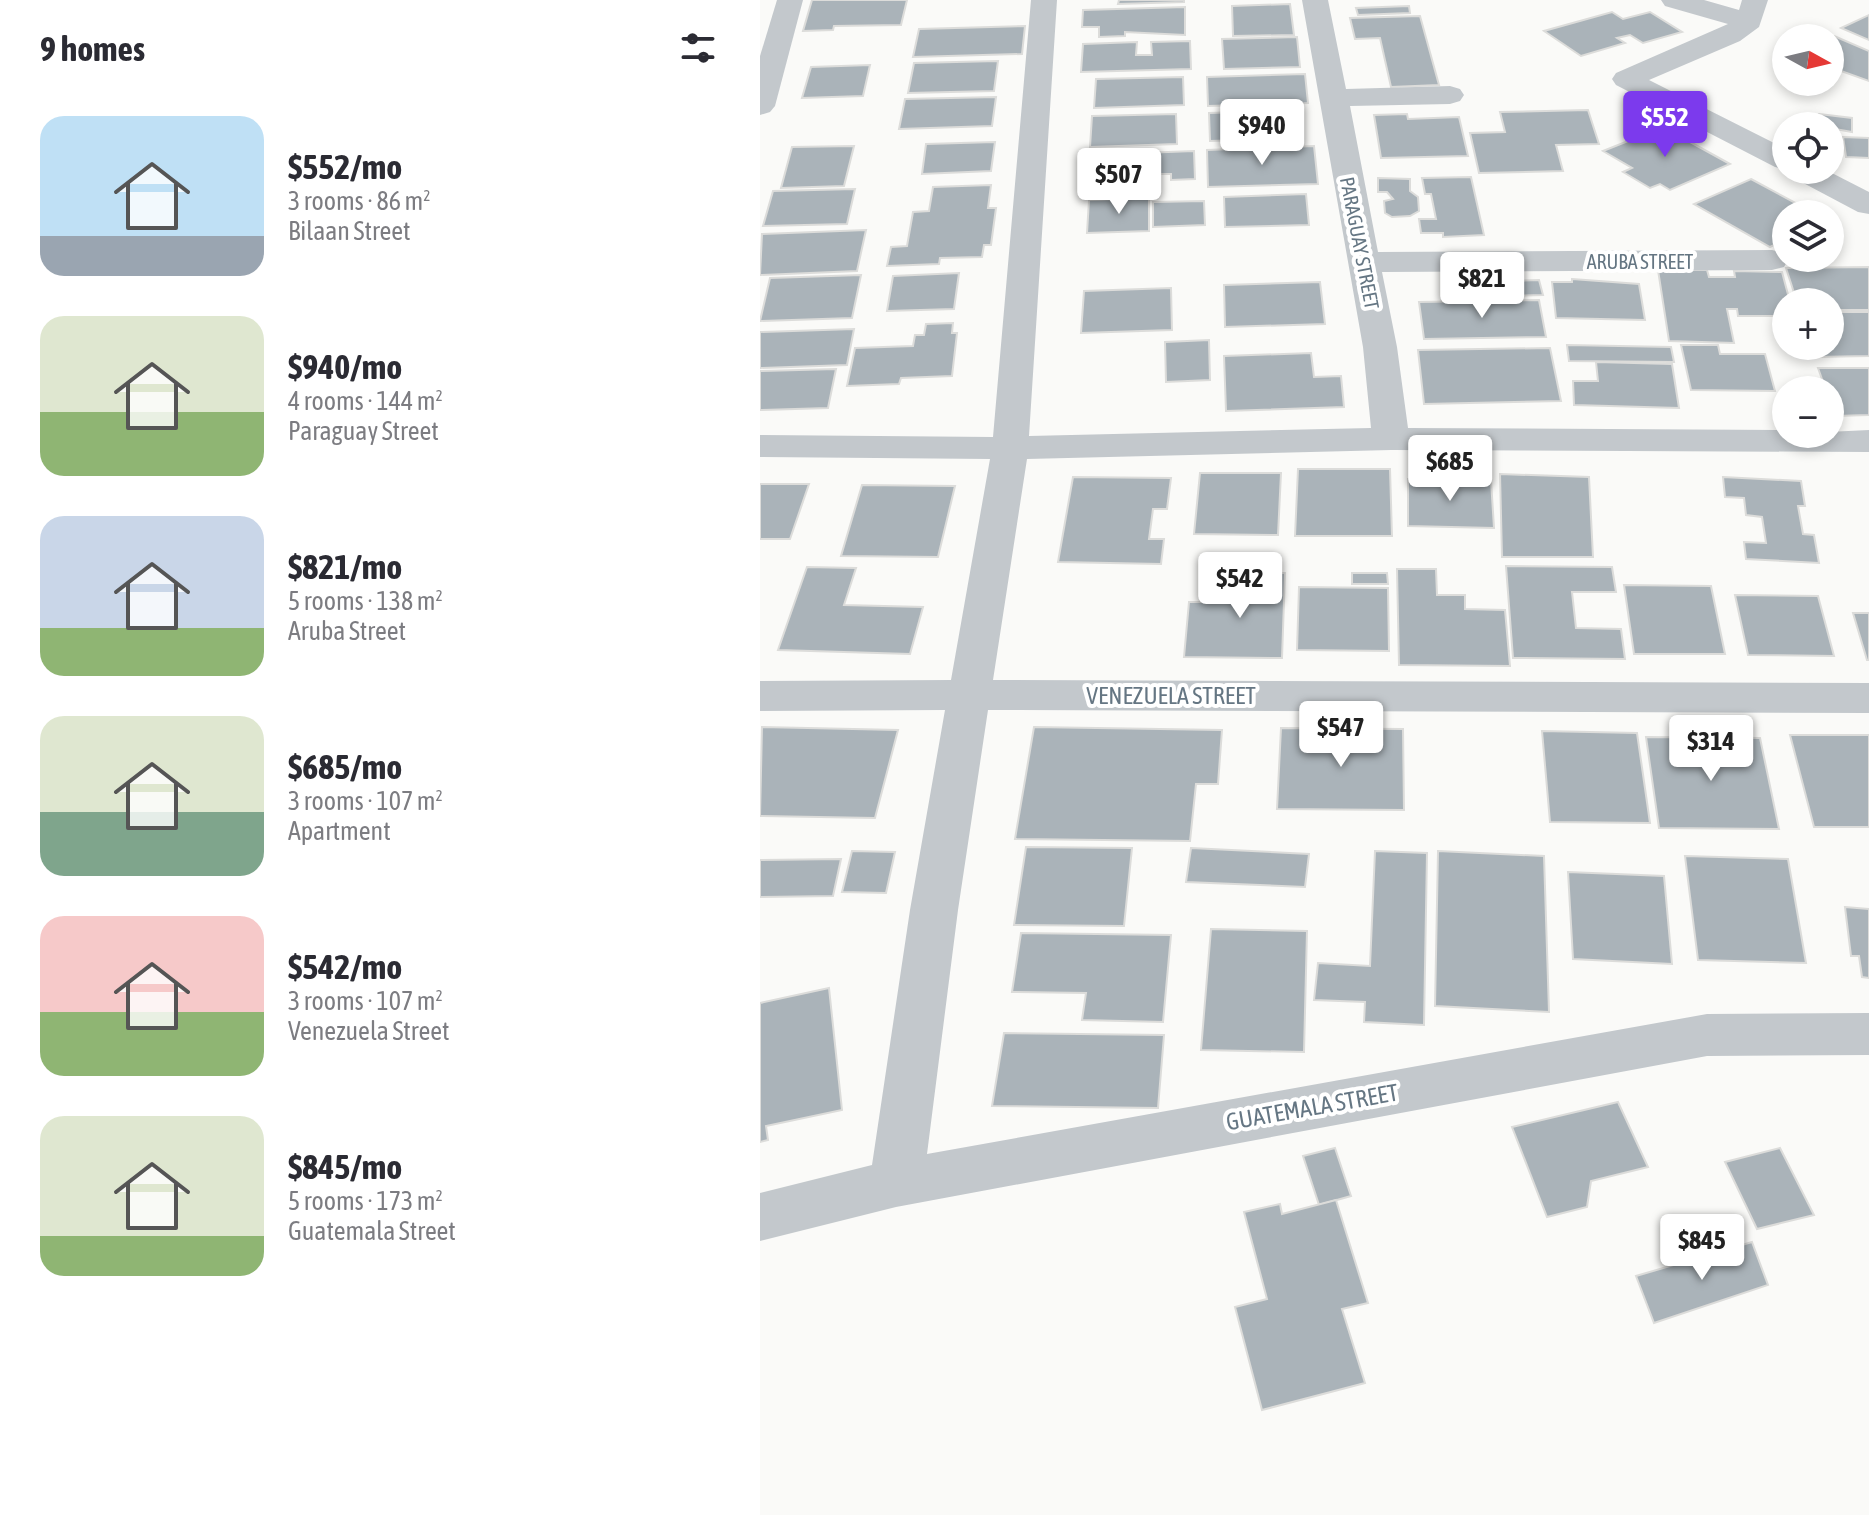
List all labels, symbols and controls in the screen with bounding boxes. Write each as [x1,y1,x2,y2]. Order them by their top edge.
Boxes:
north arrow [1772,24,1844,96]
map controls [1772,24,1844,448]
icon: filters [676,26,720,70]
text: 9 homes [40,29,145,68]
pin: $552 [1618,91,1712,159]
pin: $940 [1215,99,1309,167]
text: $552 [1641,102,1689,132]
text: $940 [1238,110,1286,140]
button: locate [1772,112,1844,184]
text: $552/mo [288,147,402,186]
icon: home [104,148,200,244]
pin: $507 [1072,148,1166,216]
text: $507 [1095,159,1143,189]
street label: PARAGUAY STREET [1336,175,1384,311]
text: 3 rooms · 86 m² [288,186,430,216]
button: layers [1772,200,1844,272]
text: Bilaan Street [288,216,411,246]
street label: ARUBA STREET [1587,250,1694,273]
pin: $821 [1435,252,1529,320]
text: $821 [1458,263,1506,293]
button: + [1772,288,1844,360]
text: $940/mo [288,347,402,386]
icon: home [104,348,200,444]
button: − [1772,376,1844,448]
text: 4 rooms · 144 m² [288,386,443,416]
text: Paraguay Street [288,416,439,446]
pin: $685 [1403,435,1497,503]
text: $685 [1426,446,1474,476]
text: $821/mo [288,547,402,586]
icon: home [104,548,200,644]
pin: $542 [1193,552,1287,620]
text: $542 [1216,563,1264,593]
text: 5 rooms · 138 m² [288,586,443,616]
text: Aruba Street [288,616,406,646]
street label: VENEZUELA STREET [1086,682,1256,709]
pin: $547 [1294,701,1388,769]
text: $547 [1317,712,1365,742]
pin: $314 [1664,715,1758,783]
text: $314 [1687,726,1735,756]
text: $685/mo [288,747,402,786]
icon: home [104,748,200,844]
text: 3 rooms · 107 m² [288,786,443,816]
text: Apartment [288,816,391,846]
text: $542/mo [288,947,402,986]
icon: home [104,948,200,1044]
text: 3 rooms · 107 m² [288,986,443,1016]
text: Venezuela Street [288,1016,450,1046]
street label: GUATEMALA STREET [1224,1078,1401,1135]
text: $845/mo [288,1147,402,1186]
icon: home [104,1148,200,1244]
text: 5 rooms · 173 m² [288,1186,443,1216]
pin: $845 [1655,1214,1749,1282]
text: Guatemala Street [288,1216,456,1246]
text: $845 [1678,1225,1726,1255]

